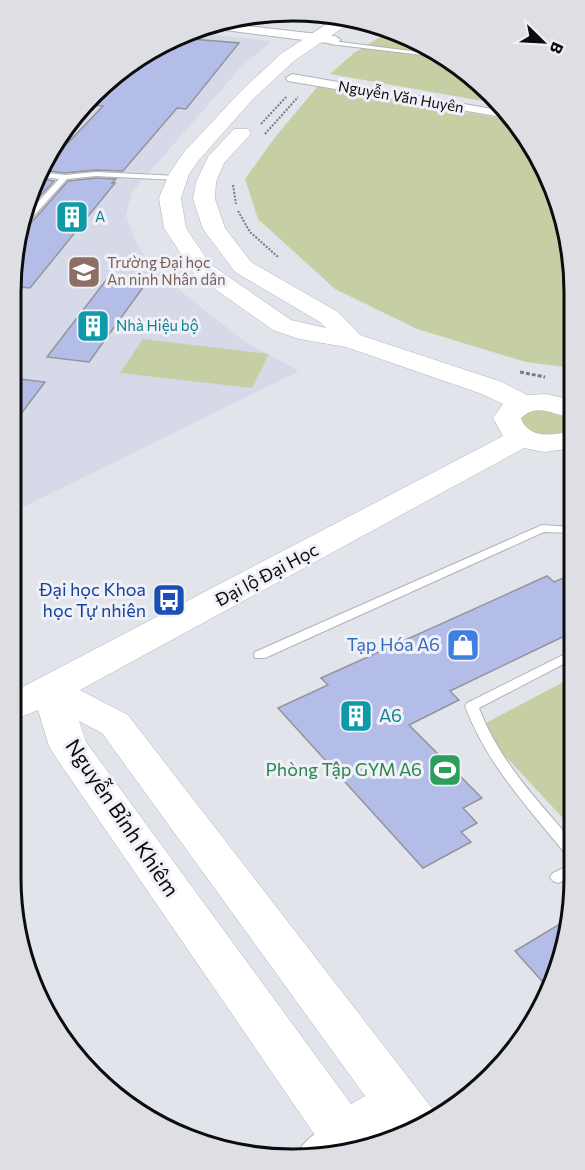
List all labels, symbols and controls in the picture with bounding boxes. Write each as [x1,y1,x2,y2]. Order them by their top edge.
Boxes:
north arrow [513,12,573,72]
text: B [546,40,568,57]
street label: Nguyễn Văn Huyên [337,76,465,116]
building icon: A [54,199,90,235]
place label: A [95,207,105,225]
place label: Trường Đại học An ninh Nhân dân [107,253,226,288]
school or university icon: Trường Đại học An ninh Nhân dân [66,254,102,290]
building icon: Nhà Hiệu bộ [75,308,111,344]
place label: Nhà Hiệu bộ [116,316,199,334]
street label: Đại lộ Đại Học [210,538,322,611]
place label: Đại học Khoa học Tự nhiên [38,578,146,621]
bus stop icon: Đại học Khoa học Tự nhiên [151,582,187,618]
shop icon: Tạp Hóa A6 [445,627,481,663]
place label: Tạp Hóa A6 [347,633,440,655]
building icon: A6 [338,698,374,734]
place label: A6 [379,704,402,726]
street label: Nguyễn Bỉnh Khiêm [61,733,186,901]
sports icon: Phòng Tập GYM A6 [427,752,463,788]
place label: Phòng Tập GYM A6 [266,758,422,780]

